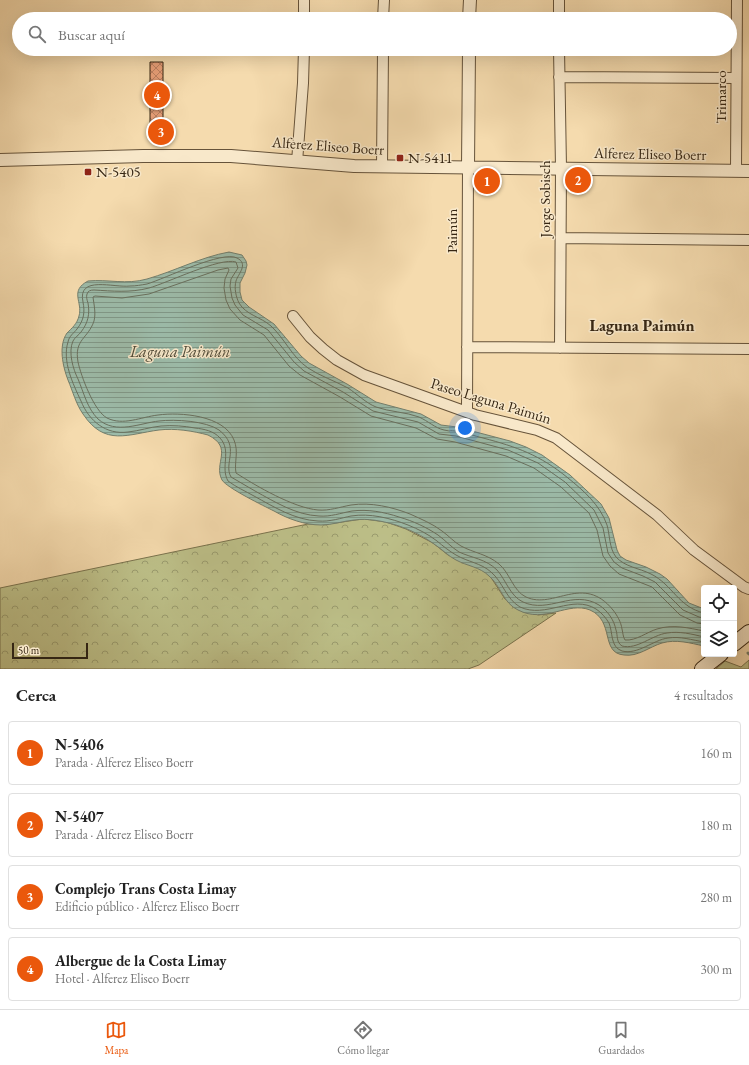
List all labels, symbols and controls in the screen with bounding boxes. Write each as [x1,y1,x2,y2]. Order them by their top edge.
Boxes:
search box [12,12,737,56]
icon: search [26,23,48,45]
text: Buscar aquí [58,25,125,44]
street label: Trimarco [711,70,730,124]
pin: 4 [144,80,170,110]
pin: 3 [148,117,174,147]
street label: Alferez Eliseo Boerr [270,132,385,159]
street label: Alferez Eliseo Boerr [593,143,706,164]
place label: N-5411 [408,148,453,167]
marker: N-5411 [395,153,405,163]
street label: Jorge Sobisch [535,160,554,240]
place label: N-5405 [96,162,141,181]
pin: 2 [565,165,591,195]
pin: 1 [474,166,500,196]
marker: N-5405 [83,167,93,177]
street label: Paimún [442,209,461,253]
district label: Laguna Paimún [590,315,694,336]
water label: Laguna Paimún [129,341,230,362]
street label: Paseo Laguna Paimún [428,373,554,428]
your location [455,418,475,438]
map controls [701,585,737,657]
button: locate [701,585,737,621]
button: layers [701,621,737,657]
scale bar [12,641,88,660]
text: 50 m [18,643,39,657]
text: Cerca [16,684,56,706]
text: 4 resultados [674,687,733,704]
text: N-5406 [55,735,104,754]
text: 1 [27,745,33,762]
text: 160 m [701,745,732,762]
text: Parada · Alferez Eliseo Boerr [55,754,193,771]
text: N-5407 [55,807,104,826]
text: 2 [27,817,33,834]
text: 180 m [701,817,732,834]
text: Parada · Alferez Eliseo Boerr [55,826,193,843]
text: Complejo Trans Costa Limay [55,879,237,898]
text: 3 [27,889,33,906]
text: 280 m [701,889,732,906]
text: Edificio público · Alferez Eliseo Boerr [55,898,239,915]
text: Albergue de la Costa Limay [55,951,227,970]
text: 4 [27,961,33,978]
text: 300 m [701,961,732,978]
text: Hotel · Alferez Eliseo Boerr [55,970,190,987]
tab: Mapa [104,1019,128,1057]
tab: Cómo llegar [337,1019,389,1057]
tab: Guardados [598,1019,645,1057]

